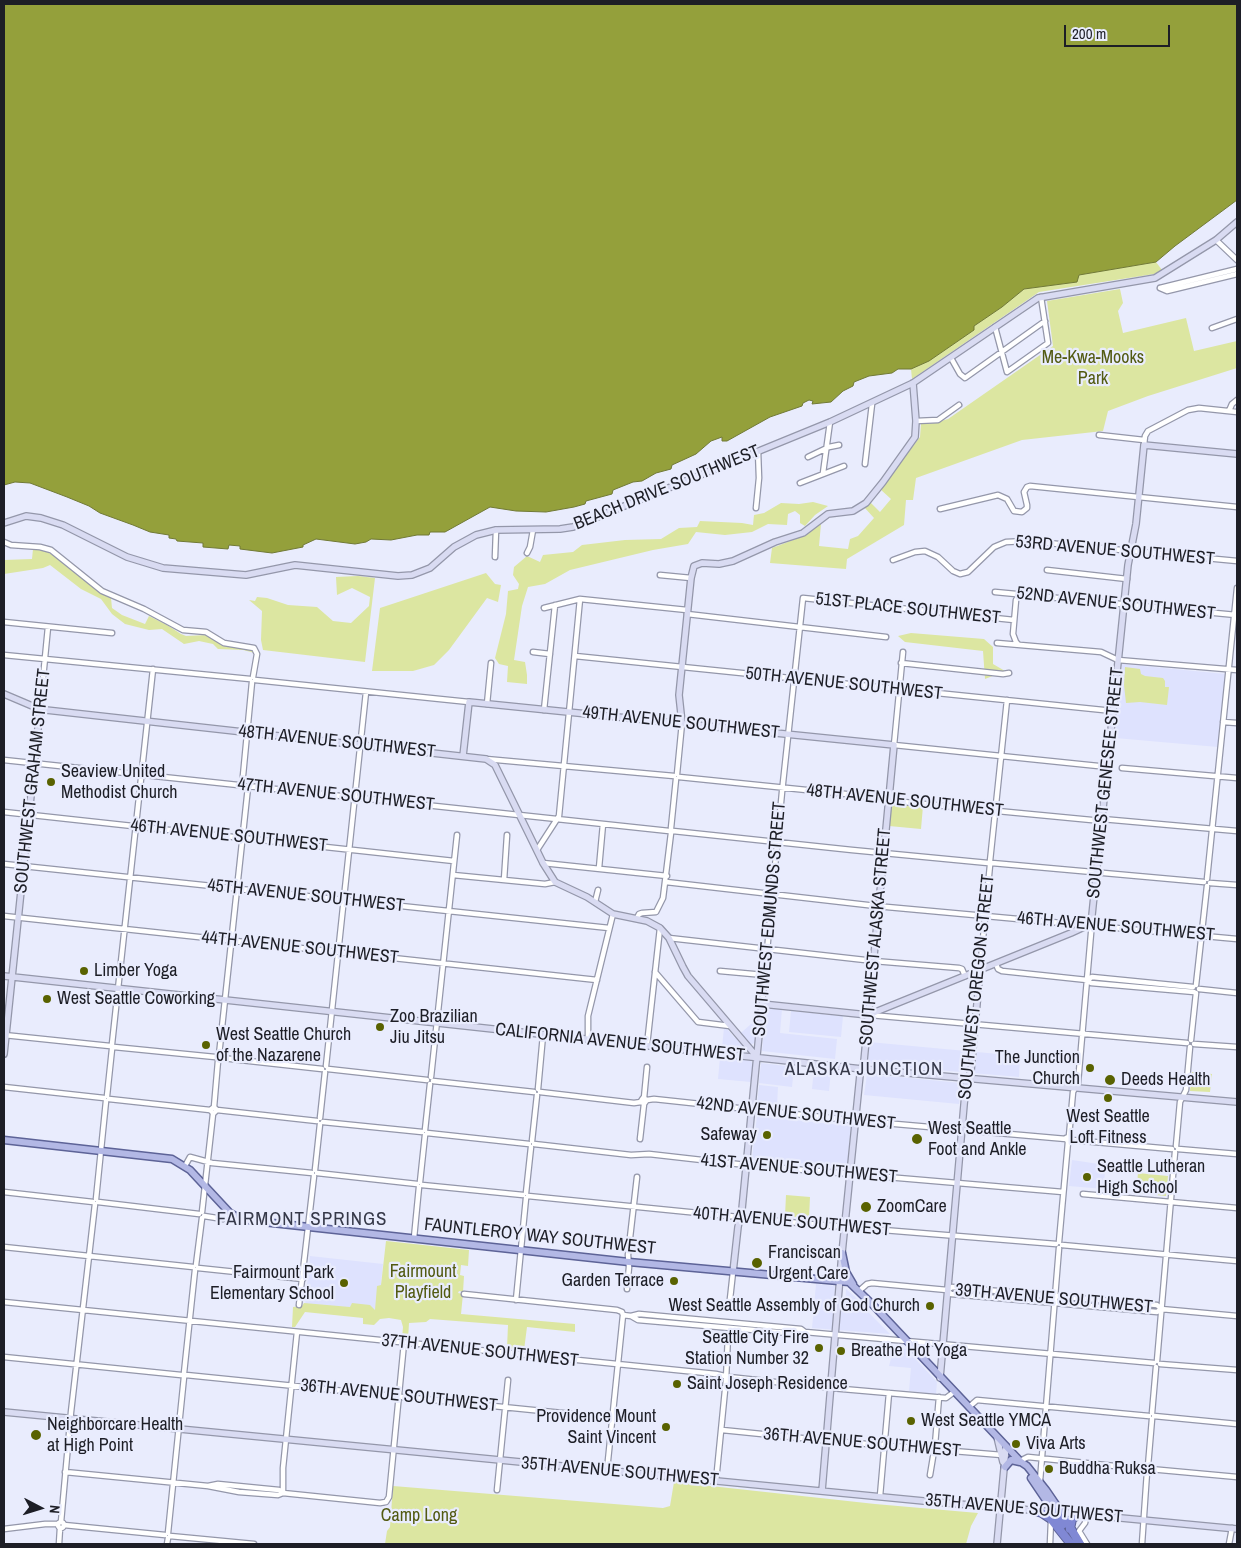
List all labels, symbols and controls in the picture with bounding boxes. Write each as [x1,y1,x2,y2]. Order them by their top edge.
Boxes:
scale bar [1066,15,1172,47]
text: 200 m [1072,23,1106,44]
park label: Me-Kwa-Mooks Park [1042,347,1144,389]
street label: BEACH DRIVE SOUTHWEST [571,441,763,535]
street label: 53RD AVENUE SOUTHWEST [1015,532,1215,570]
street label: 52ND AVENUE SOUTHWEST [1015,583,1217,625]
street label: 51ST PLACE SOUTHWEST [814,589,1002,629]
street label: 50TH AVENUE SOUTHWEST [744,663,944,705]
street label: SOUTHWEST GENESEE STREET [1083,666,1129,900]
street label: SOUTHWEST GRAHAM STREET [10,668,56,894]
street label: 49TH AVENUE SOUTHWEST [581,702,781,744]
street label: 48TH AVENUE SOUTHWEST [237,721,437,763]
place label: Seaview United Methodist Church [61,761,177,804]
street label: 47TH AVENUE SOUTHWEST [236,774,436,816]
marker: Seaview United Methodist Church [45,776,57,788]
street label: 48TH AVENUE SOUTHWEST [805,780,1005,822]
street label: SOUTHWEST EDMUNDS STREET [749,801,791,1037]
street label: 46TH AVENUE SOUTHWEST [129,815,329,857]
street label: SOUTHWEST ALASKA STREET [856,827,896,1047]
street label: SOUTHWEST OREGON STREET [954,873,1000,1101]
street label: 45TH AVENUE SOUTHWEST [206,875,406,917]
street label: 46TH AVENUE SOUTHWEST [1016,908,1216,946]
street label: 44TH AVENUE SOUTHWEST [200,927,400,969]
place label: Limber Yoga [94,960,177,982]
marker: Limber Yoga [78,965,90,977]
place label: West Seattle Coworking [57,988,215,1010]
marker: West Seattle Coworking [41,993,53,1005]
place label: Zoo Brazilian Jiu Jitsu [390,1006,478,1048]
street label: CALIFORNIA AVENUE SOUTHWEST [494,1019,746,1067]
marker: Zoo Brazilian Jiu Jitsu [374,1021,386,1033]
place label: West Seattle Church of the Nazarene [216,1024,351,1066]
marker: West Seattle Church of the Nazarene [200,1039,212,1051]
place label: The Junction Church [995,1047,1080,1090]
district label: ALASKA JUNCTION [783,1059,945,1081]
marker: The Junction Church [1084,1062,1096,1074]
place label: Deeds Health [1121,1069,1210,1091]
marker: Deeds Health [1103,1073,1117,1087]
marker: West Seattle Loft Fitness [1102,1092,1114,1104]
street label: 42ND AVENUE SOUTHWEST [695,1093,897,1135]
place label: West Seattle Loft Fitness [1066,1106,1150,1148]
place label: West Seattle Foot and Ankle [928,1118,1027,1160]
place label: Safeway [700,1124,757,1146]
marker: Safeway [761,1129,773,1141]
marker: West Seattle Foot and Ankle [910,1132,924,1146]
street label: 41ST AVENUE SOUTHWEST [700,1150,898,1188]
place label: Seattle Lutheran High School [1097,1156,1205,1198]
marker: Seattle Lutheran High School [1081,1171,1093,1183]
place label: ZoomCare [877,1196,947,1218]
marker: ZoomCare [859,1200,873,1214]
street label: 40TH AVENUE SOUTHWEST [692,1203,892,1241]
district label: FAIRMONT SPRINGS [215,1209,389,1231]
street label: FAUNTLEROY WAY SOUTHWEST [423,1214,657,1260]
place label: Franciscan Urgent Care [768,1242,848,1284]
marker: Franciscan Urgent Care [750,1256,764,1270]
park label: Fairmount Playfield [390,1261,456,1304]
place label: Fairmount Park Elementary School [210,1262,334,1304]
place label: Garden Terrace [561,1270,664,1292]
marker: Garden Terrace [668,1275,680,1287]
marker: Fairmount Park Elementary School [338,1277,350,1289]
street label: 39TH AVENUE SOUTHWEST [954,1280,1154,1318]
place label: West Seattle Assembly of God Church [668,1295,920,1317]
marker: West Seattle Assembly of God Church [924,1300,936,1312]
place label: Seattle City Fire Station Number 32 [685,1327,809,1370]
street label: 37TH AVENUE SOUTHWEST [380,1330,580,1372]
place label: Breathe Hot Yoga [851,1340,967,1362]
marker: Seattle City Fire Station Number 32 [813,1342,825,1354]
marker: Breathe Hot Yoga [835,1345,847,1357]
place label: Saint Joseph Residence [687,1373,848,1395]
street label: 36TH AVENUE SOUTHWEST [299,1375,499,1417]
marker: Saint Joseph Residence [671,1378,683,1390]
place label: Providence Mount Saint Vincent [536,1406,656,1448]
place label: West Seattle YMCA [921,1410,1051,1432]
place label: Neighborcare Health at High Point [47,1414,183,1456]
marker: West Seattle YMCA [905,1415,917,1427]
marker: Providence Mount Saint Vincent [660,1421,672,1433]
street label: 36TH AVENUE SOUTHWEST [762,1424,962,1462]
marker: Neighborcare Health at High Point [29,1428,43,1442]
place label: Viva Arts [1026,1433,1086,1455]
marker: Viva Arts [1010,1438,1022,1450]
street label: 35TH AVENUE SOUTHWEST [520,1453,720,1491]
place label: Buddha Ruksa [1059,1458,1156,1480]
marker: Buddha Ruksa [1043,1463,1055,1475]
north arrow [15,1483,65,1533]
street label: 35TH AVENUE SOUTHWEST [924,1490,1124,1528]
text: N [46,1504,64,1514]
park label: Camp Long [381,1505,457,1527]

